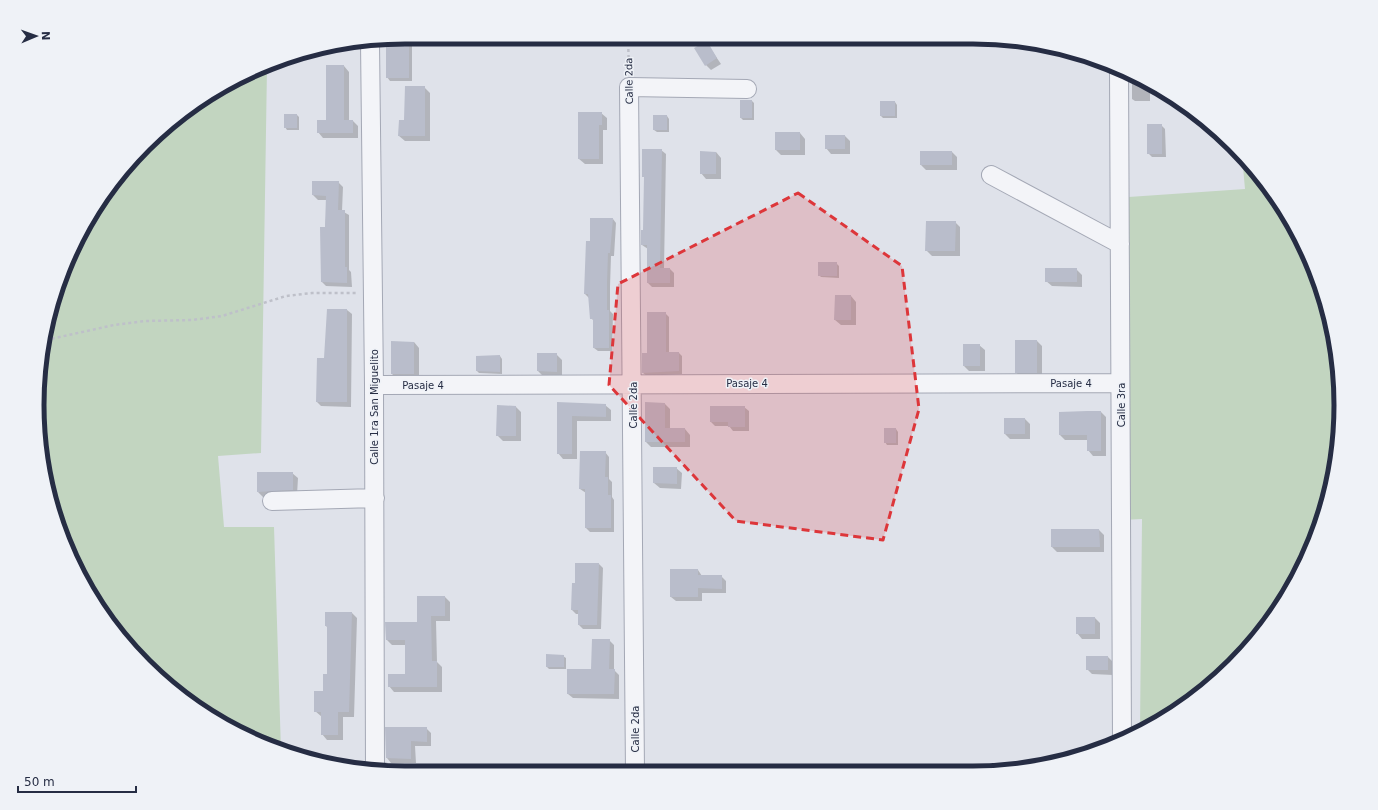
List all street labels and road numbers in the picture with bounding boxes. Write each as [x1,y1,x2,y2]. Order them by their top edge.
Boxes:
street label: Calle 2da [623,57,635,105]
street label: Calle 1ra San Miguelito [369,349,380,465]
street label: Pasaje 4 [726,378,768,389]
street label: Pasaje 4 [1050,378,1092,389]
street label: Pasaje 4 [402,380,444,391]
street label: Calle 2da [628,382,639,428]
street label: Calle 3ra [1116,383,1127,427]
street label: Calle 2da [630,706,641,752]

